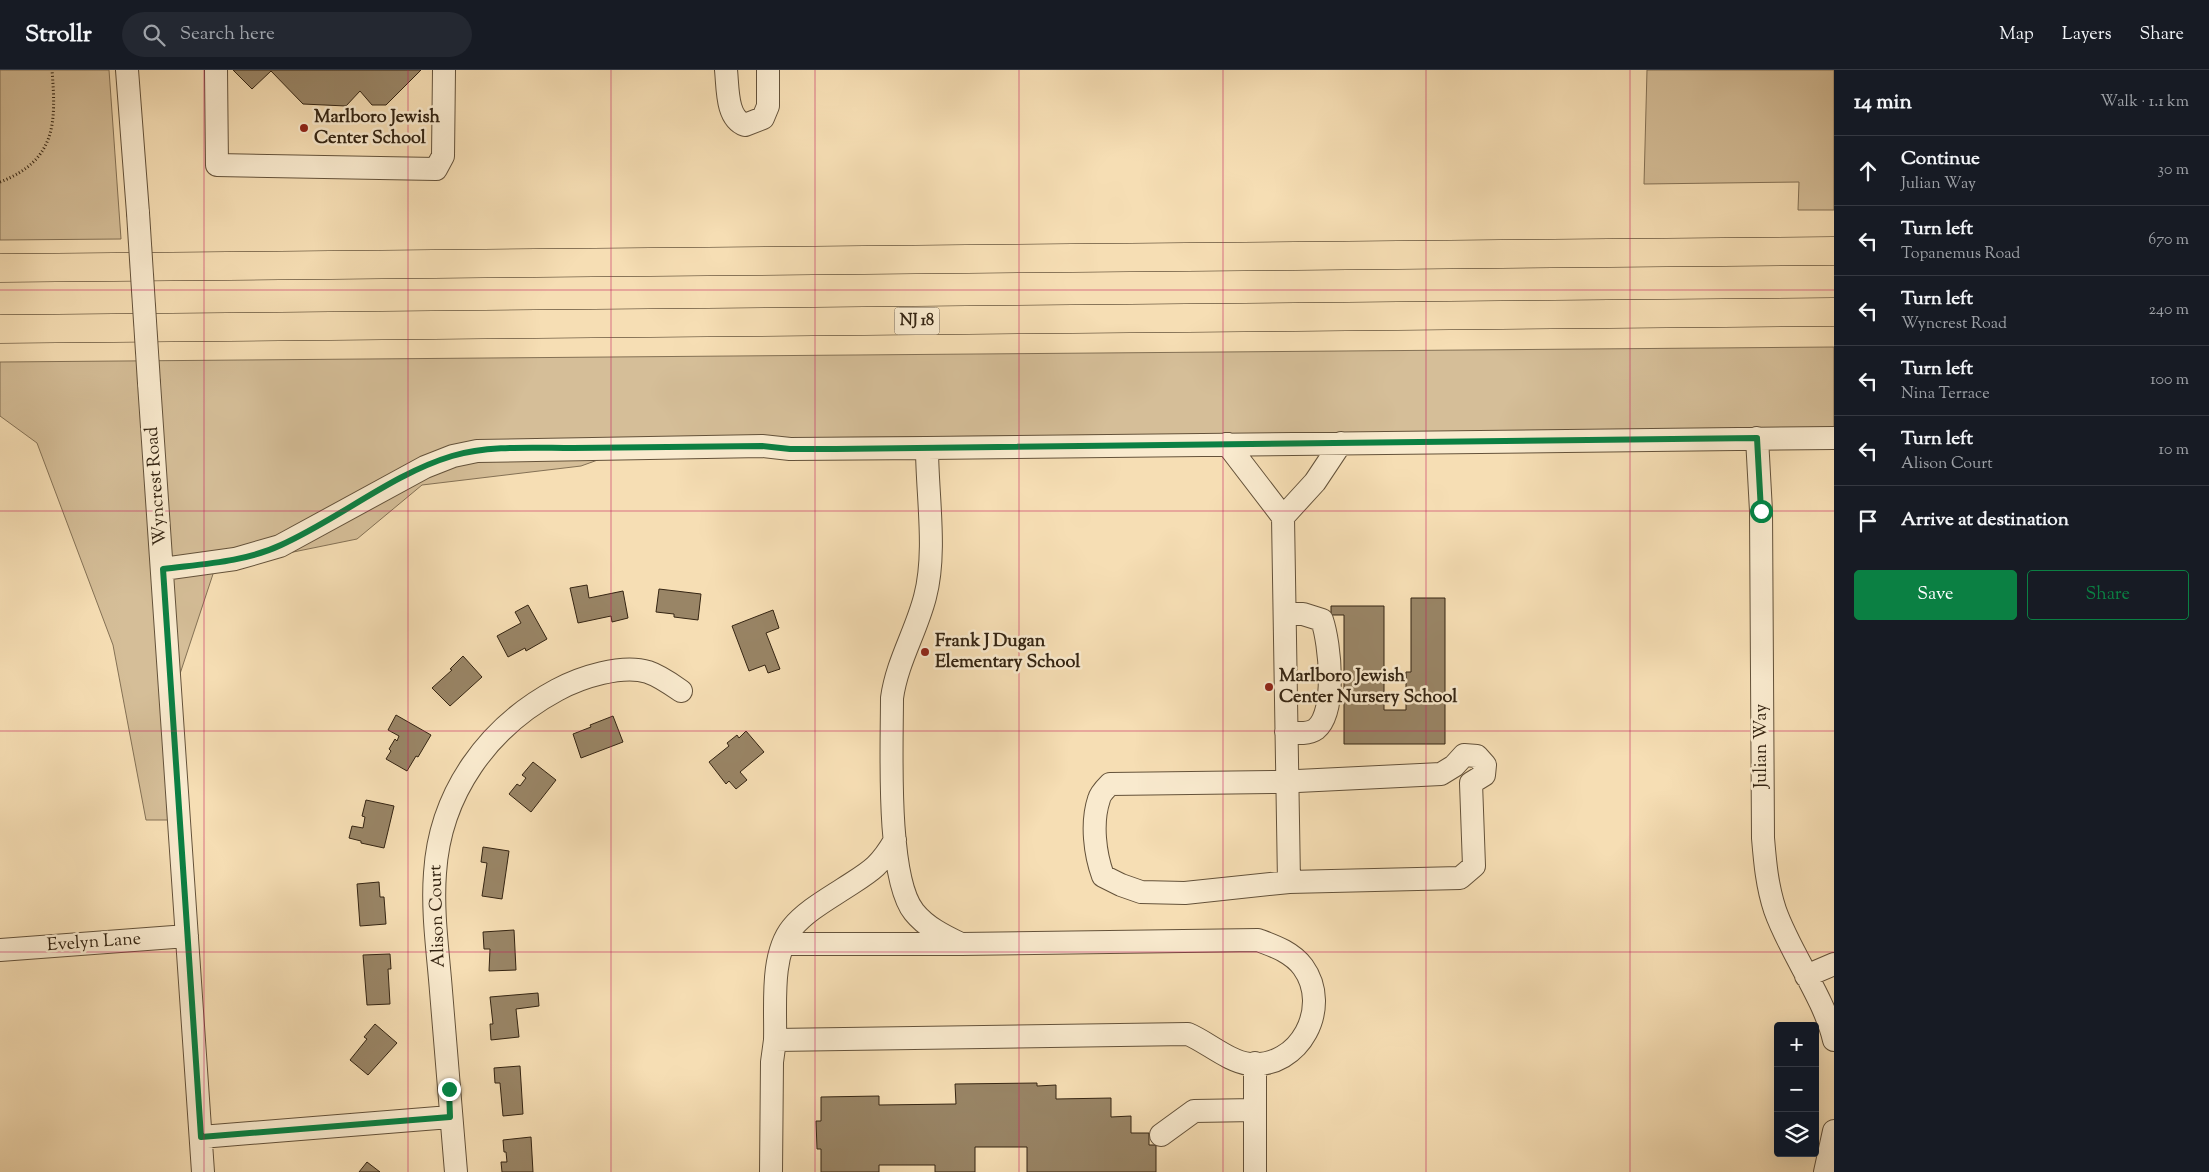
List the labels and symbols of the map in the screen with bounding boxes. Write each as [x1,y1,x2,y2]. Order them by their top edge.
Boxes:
place label: Marlboro Jewish Center School [314,105,441,152]
marker: Marlboro Jewish Center School [298,122,310,134]
road number: NJ 18 [894,308,940,334]
street label: Wyncrest Road [140,426,174,546]
route start [1750,500,1773,523]
place label: Frank J Dugan Elementary School [935,629,1081,676]
marker: Frank J Dugan Elementary School [919,646,931,658]
place label: Marlboro Jewish Center Nursery School [1279,664,1458,711]
marker: Marlboro Jewish Center Nursery School [1263,681,1275,693]
street label: Julian Way [1749,704,1775,789]
street label: Alison Court [423,864,453,968]
street label: Evelyn Lane [46,927,142,959]
route end [438,1078,461,1101]

